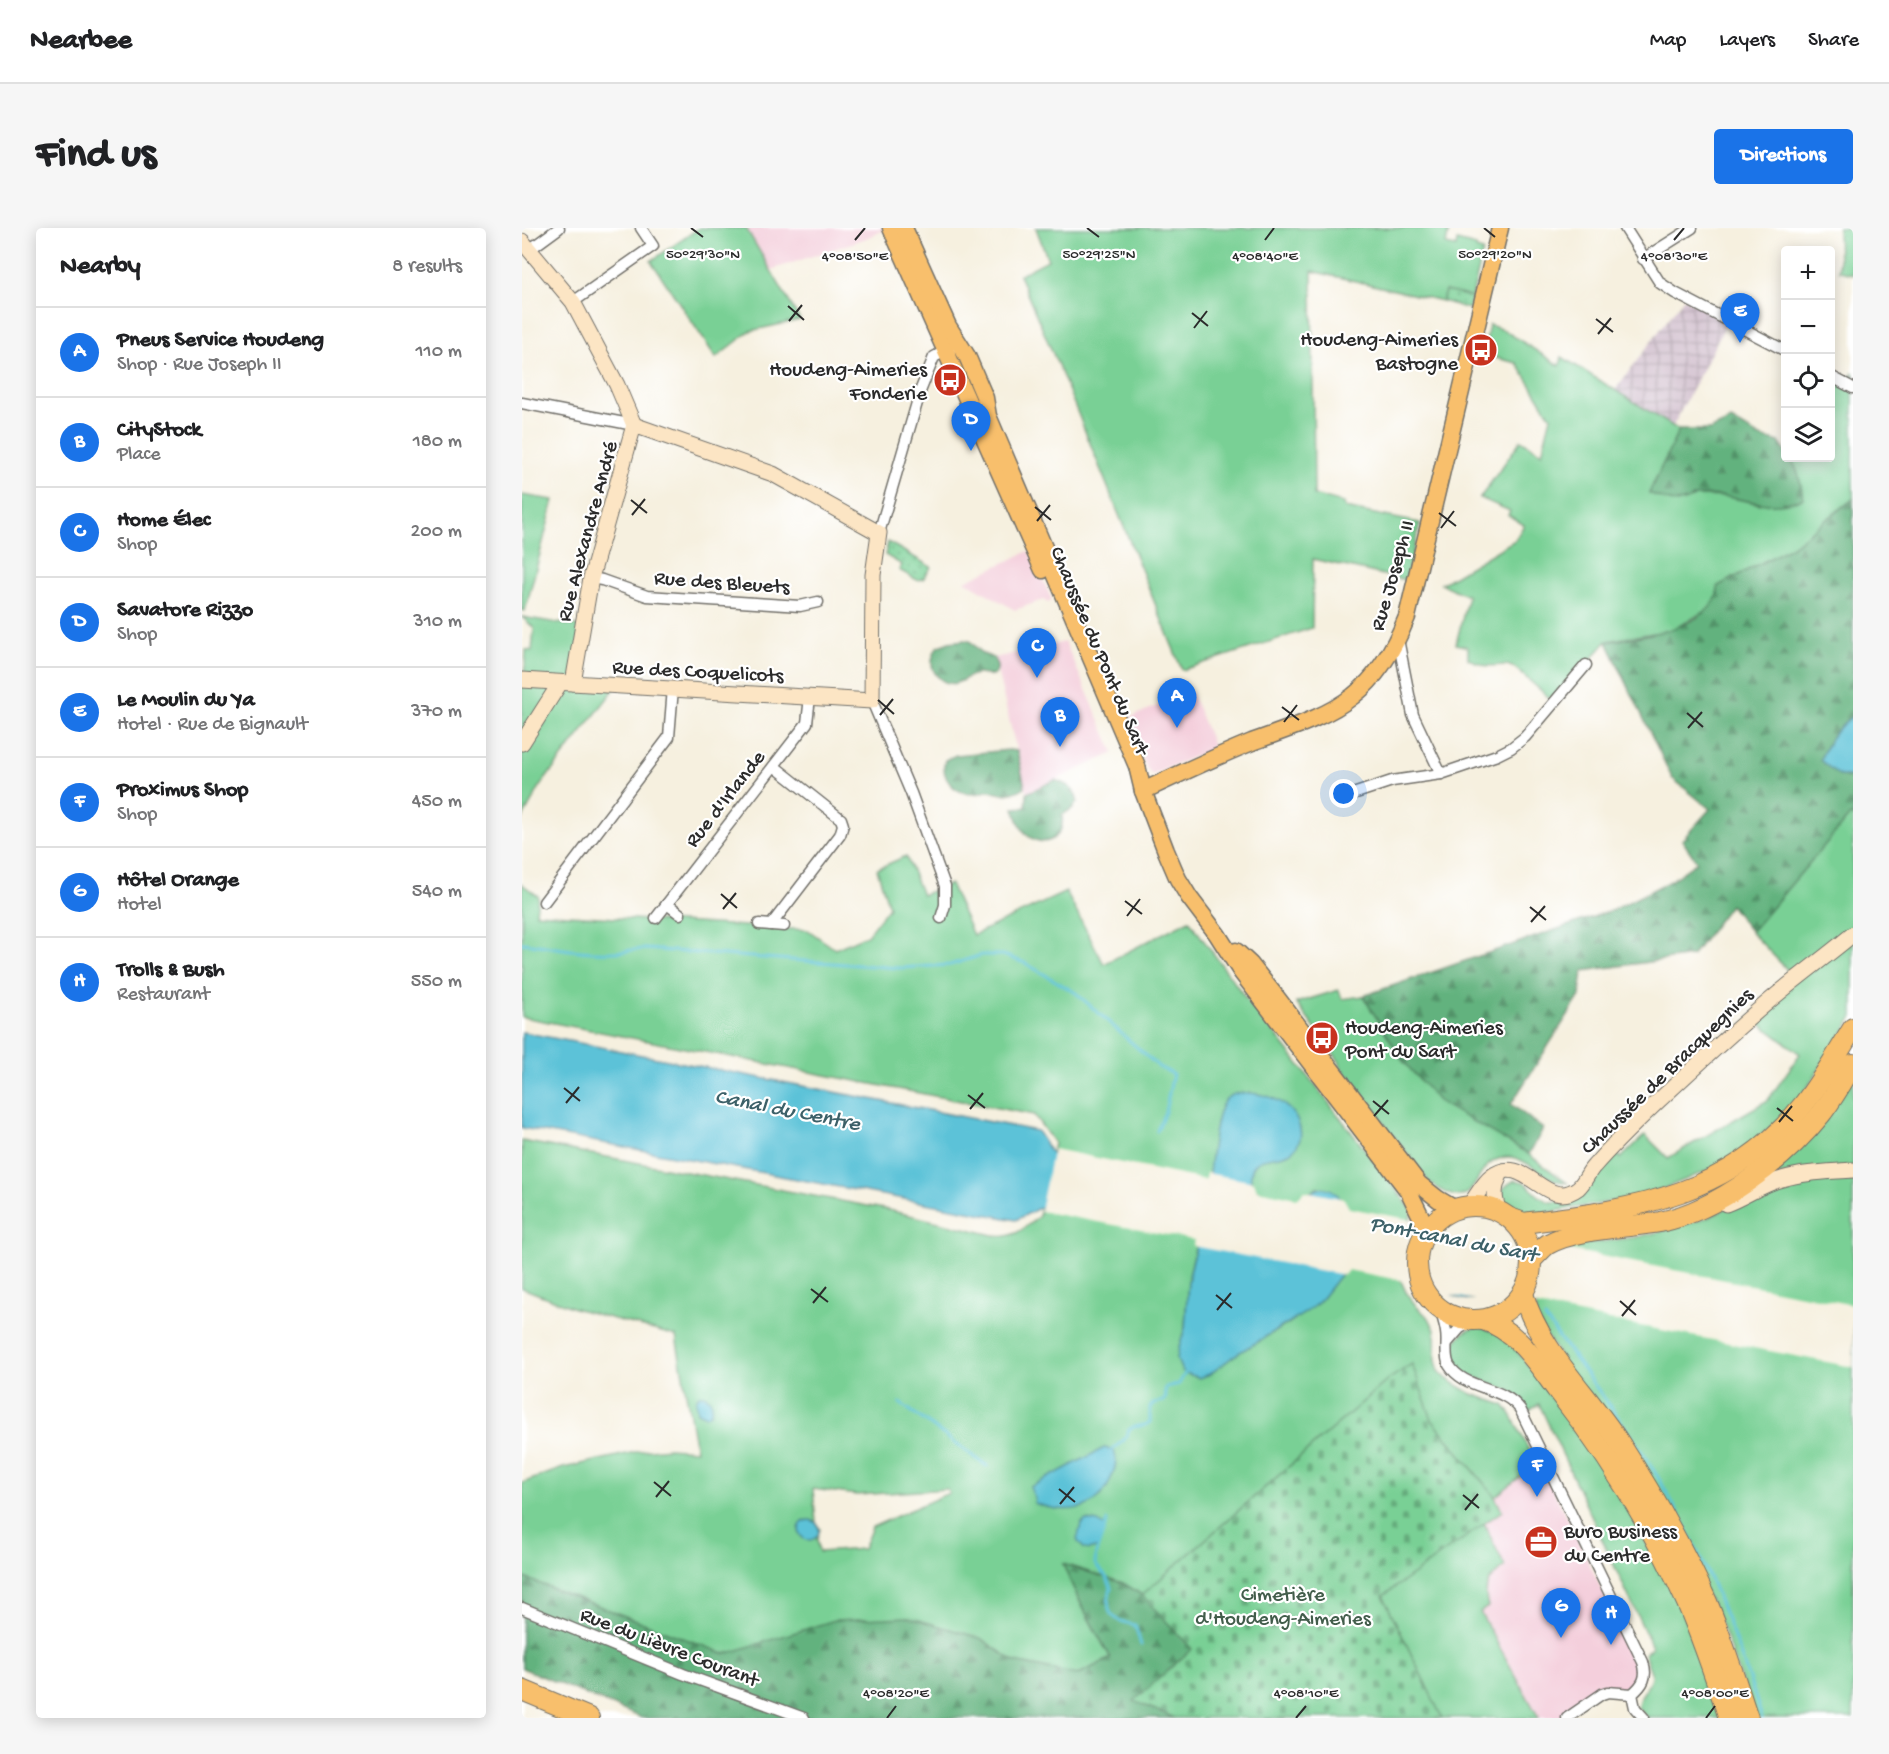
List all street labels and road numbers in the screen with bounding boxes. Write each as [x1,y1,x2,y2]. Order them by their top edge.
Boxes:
street label: Rue Alexandre André [553,438,626,625]
street label: Rue Joseph II [1367,518,1422,634]
street label: Chaussée du Pont du Sart [1043,543,1154,762]
street label: Rue des Bleuets [653,567,792,602]
street label: Rue des Coquelicots [611,657,785,691]
street label: Rue d'Irlande [681,746,773,854]
street label: Chaussée de Bracquegnies [1577,983,1761,1161]
street label: Rue du Lièvre Courant [576,1604,764,1696]

